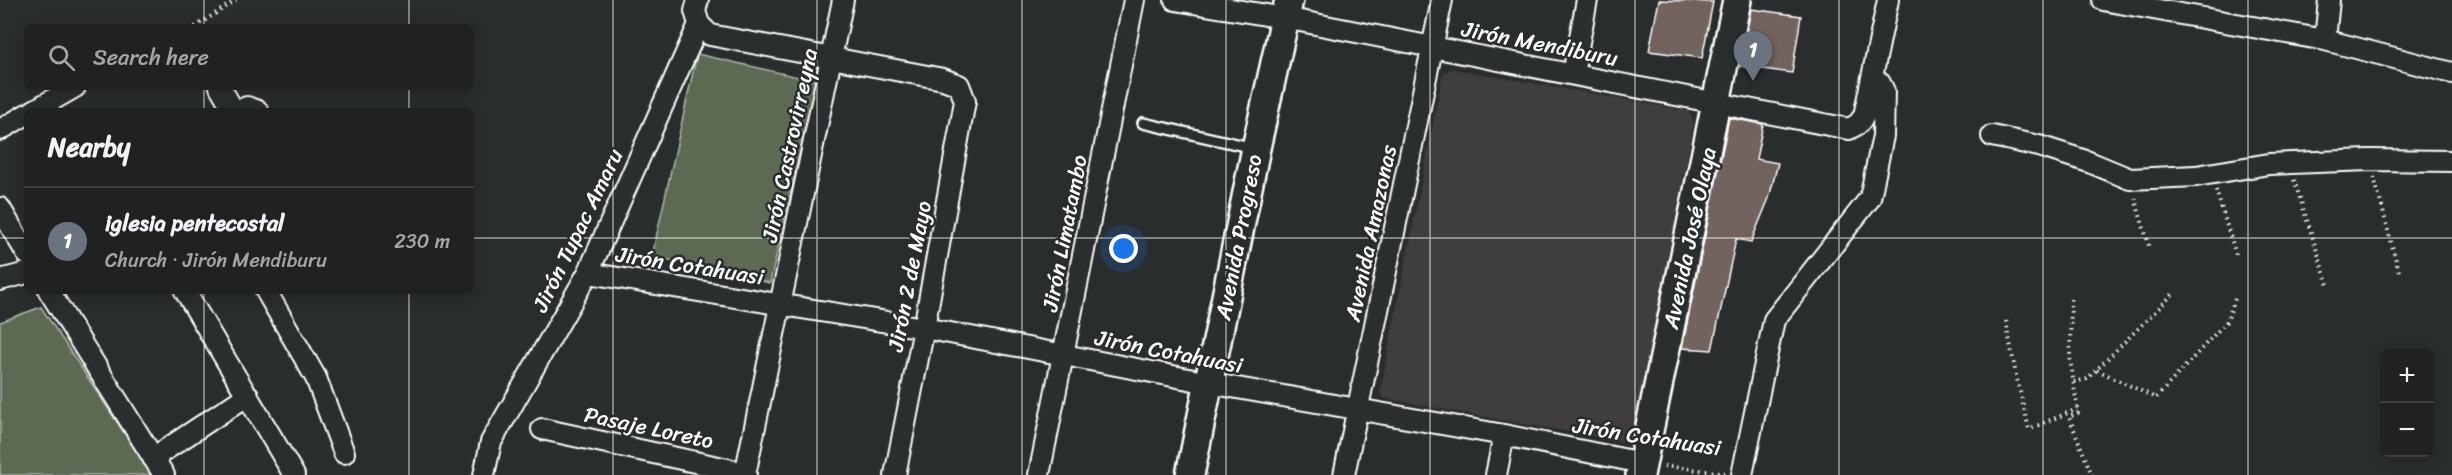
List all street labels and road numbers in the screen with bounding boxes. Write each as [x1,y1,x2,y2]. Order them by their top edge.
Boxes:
street label: Jirón Mendiburu [1458,9,1621,78]
street label: Jirón Castrovirreyna [750,45,829,247]
street label: Avenida Amazonas [1333,140,1408,326]
street label: Jirón Tupac Amaru [520,141,634,320]
street label: Avenida José Olaya [1651,144,1728,334]
street label: Jirón Limatambo [1030,151,1099,316]
street label: Avenida Progreso [1203,151,1274,324]
street label: Jirón 2 de Mayo [876,197,943,356]
street label: Jirón Cotahuasi [612,234,768,297]
street label: Jirón Cotahuasi [1091,318,1247,385]
street label: Pasaje Loreto [581,395,717,460]
street label: Jirón Cotahuasi [1569,405,1725,468]

